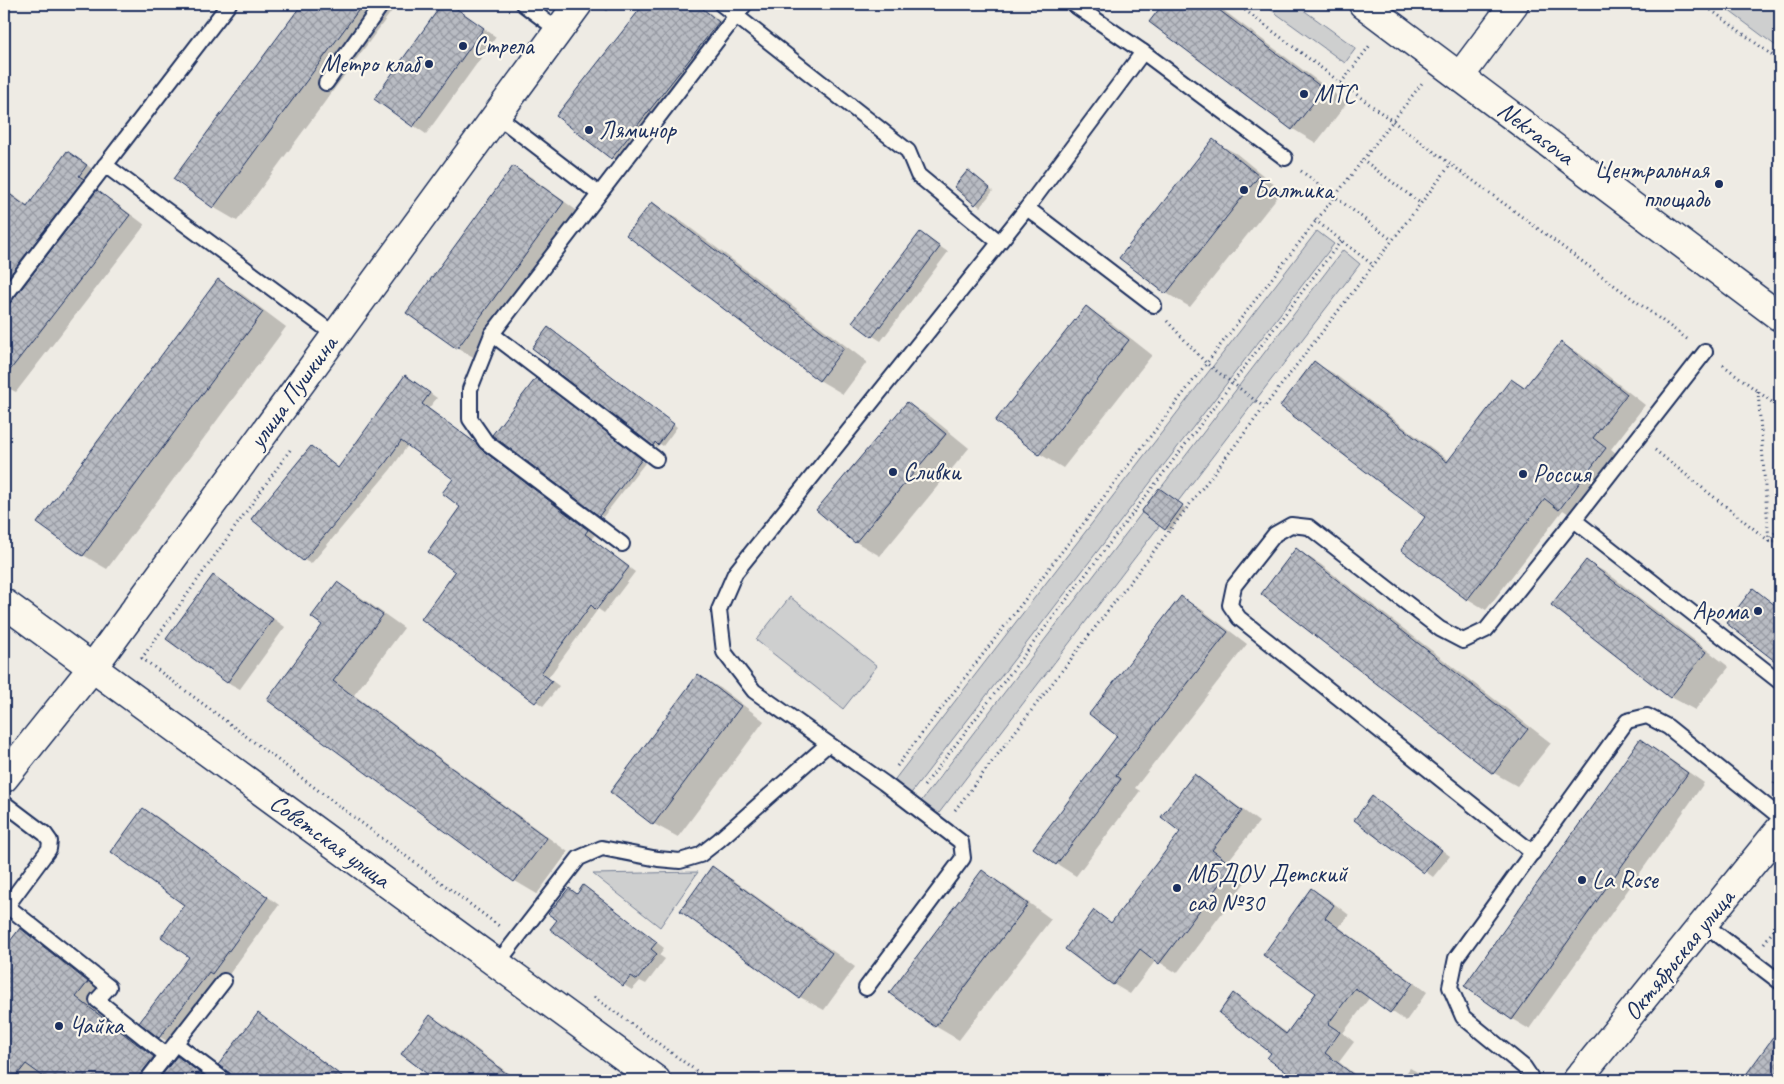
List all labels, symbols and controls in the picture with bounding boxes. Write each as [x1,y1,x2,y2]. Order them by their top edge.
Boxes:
place label: Стрела [473,30,535,62]
marker: Стрела [457,40,469,52]
place label: Метро клаб [321,48,423,80]
marker: Метро клаб [423,58,435,70]
place label: МТС [1314,78,1358,110]
marker: МТС [1298,88,1310,100]
street label: Nekrasova [1491,94,1582,173]
place label: Ляминор [599,114,677,146]
marker: Ляминор [583,124,595,136]
place label: Центральная площадь [1594,154,1711,215]
place label: Балтика [1254,174,1336,206]
marker: Центральная площадь [1713,178,1725,190]
marker: Балтика [1238,184,1250,196]
street label: улица Пушкина [240,327,346,456]
place label: Сливки [903,456,962,488]
place label: Россия [1533,458,1593,490]
marker: Сливки [887,466,899,478]
marker: Россия [1517,468,1529,480]
place label: Арома [1693,595,1750,627]
marker: Арома [1752,605,1764,617]
street label: Советская улица [264,787,398,897]
place label: МБДОУ Детский сад №30 [1187,858,1349,919]
place label: La Rose [1592,864,1659,896]
marker: La Rose [1576,874,1588,886]
street label: Октябрьская улица [1616,881,1743,1027]
marker: МБДОУ Детский сад №30 [1171,882,1183,894]
place label: Чайка [69,1010,126,1042]
marker: Чайка [53,1020,65,1032]

